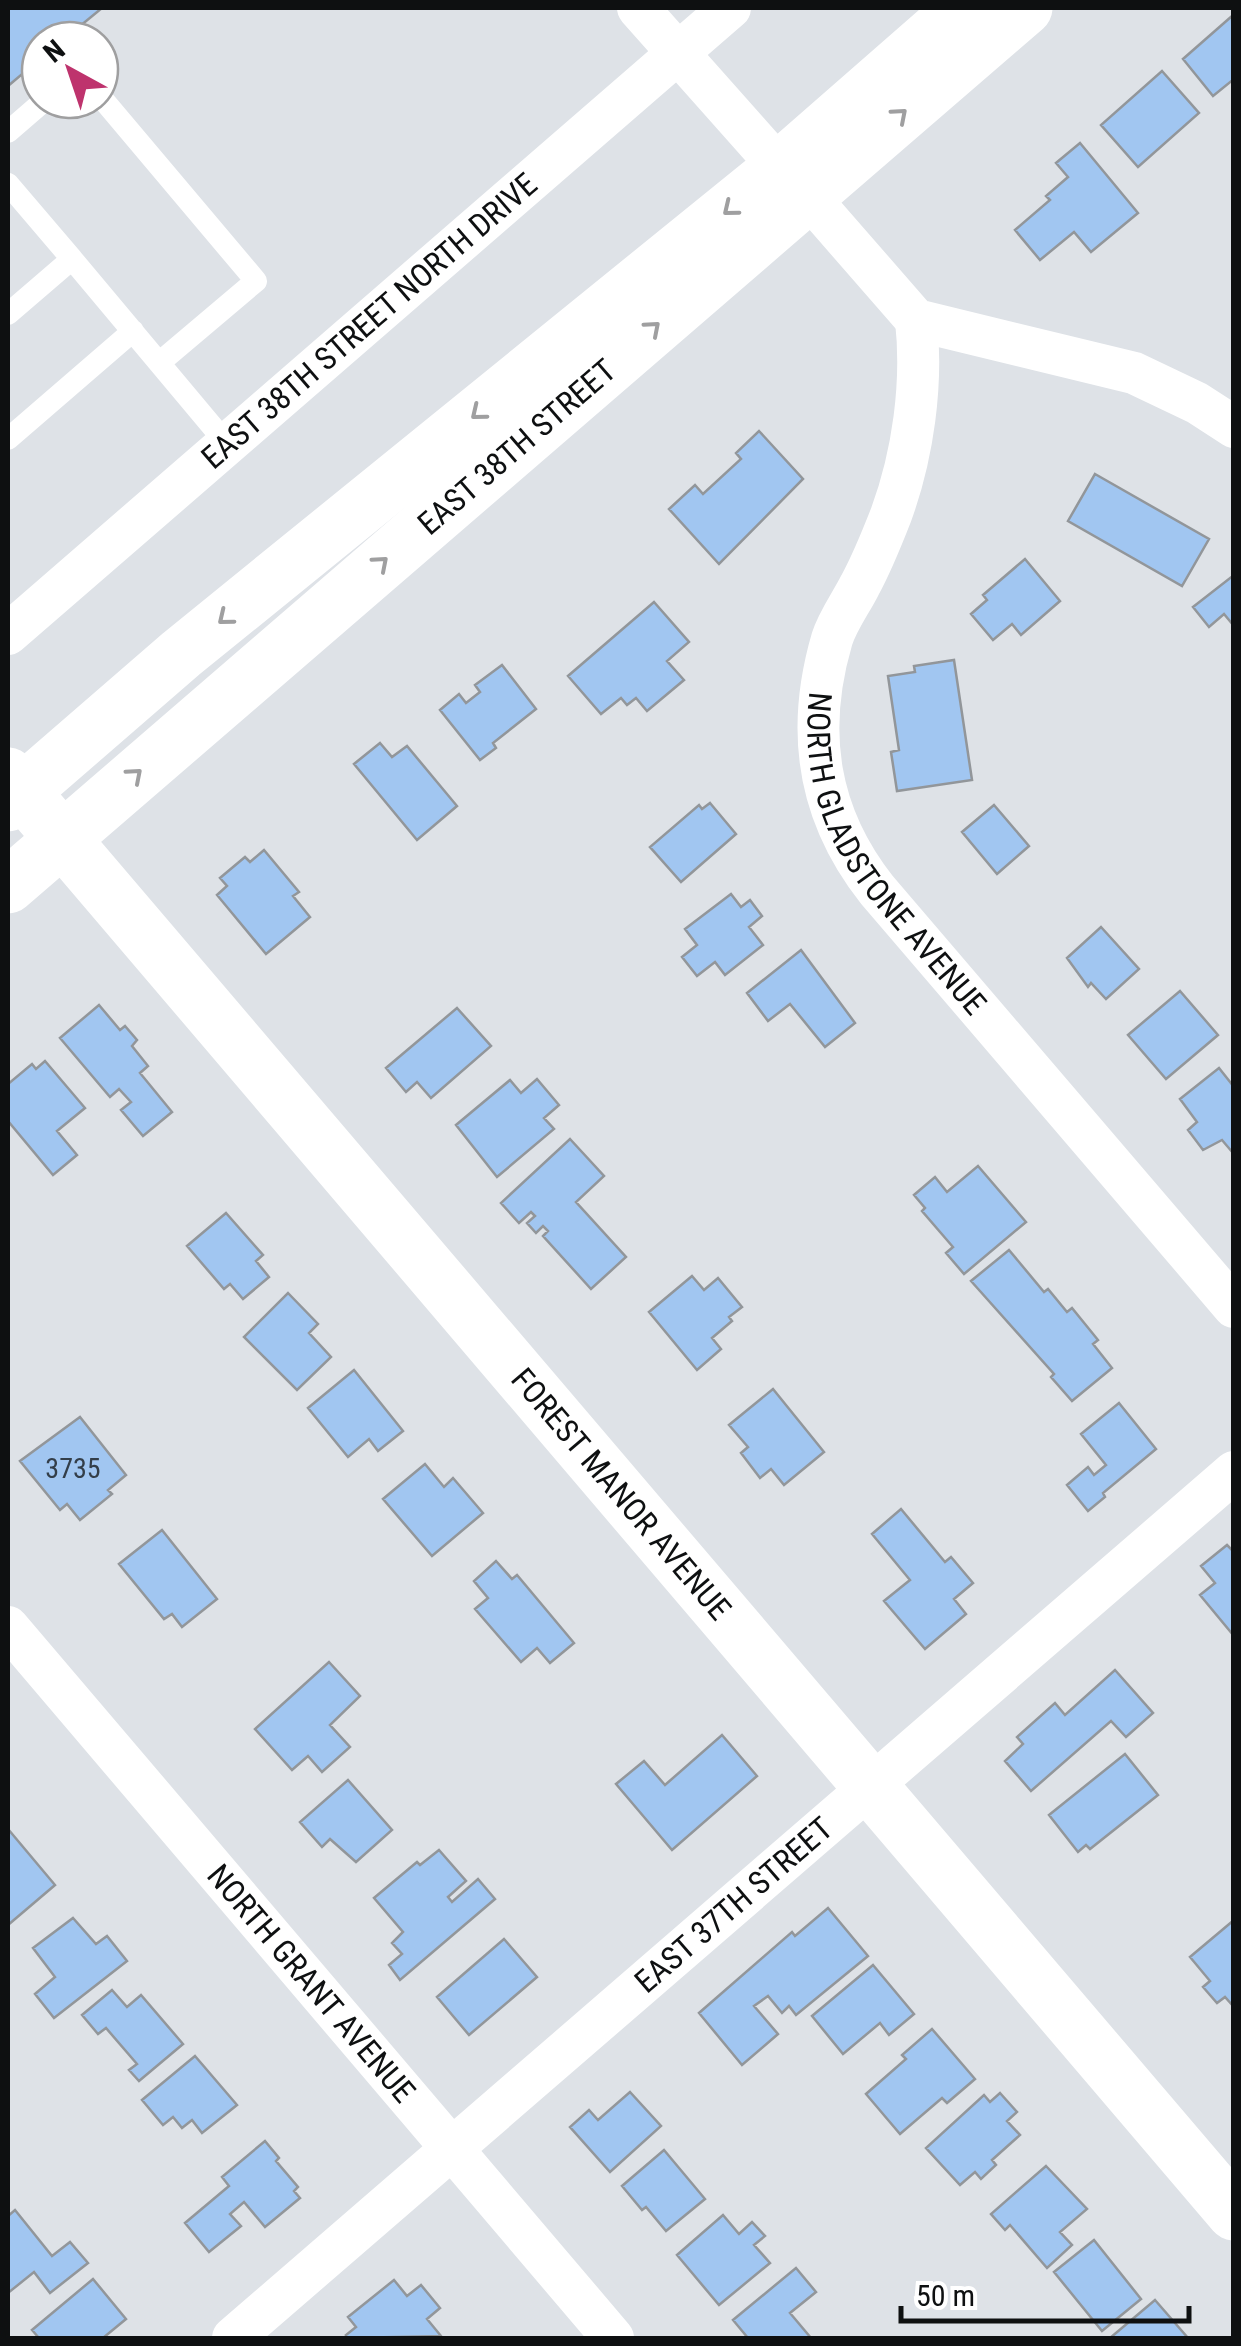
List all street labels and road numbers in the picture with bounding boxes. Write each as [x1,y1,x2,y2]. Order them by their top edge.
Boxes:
street label: EAST 38TH STREET NORTH DRIVE [193,165,545,477]
street label: EAST 38TH STREET [409,350,623,542]
street label: NORTH GLADSTONE AVENUE [799,690,994,1022]
street label: FOREST MANOR AVENUE [503,1361,739,1628]
street label: EAST 37TH STREET [627,1809,840,2001]
street label: NORTH GRANT AVENUE [199,1857,423,2110]

